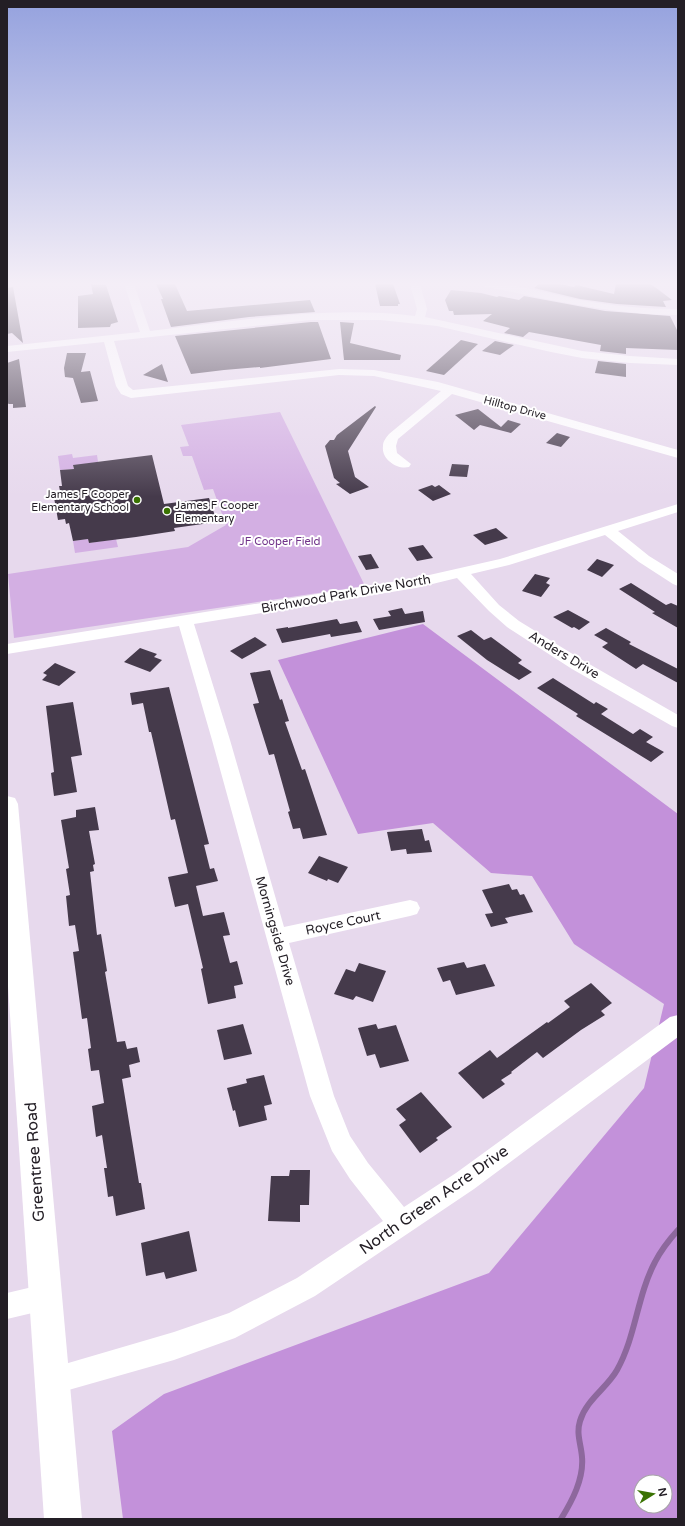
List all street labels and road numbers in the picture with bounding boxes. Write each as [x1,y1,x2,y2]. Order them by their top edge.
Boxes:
street label: Hilltop Drive [482,393,548,423]
street label: Birchwood Park Drive North [260,571,432,617]
street label: Anders Drive [526,628,602,682]
street label: Morningside Drive [252,874,298,988]
street label: Royce Court [304,907,382,939]
street label: Greentree Road [21,1101,49,1223]
street label: North Green Acre Drive [356,1141,512,1259]

